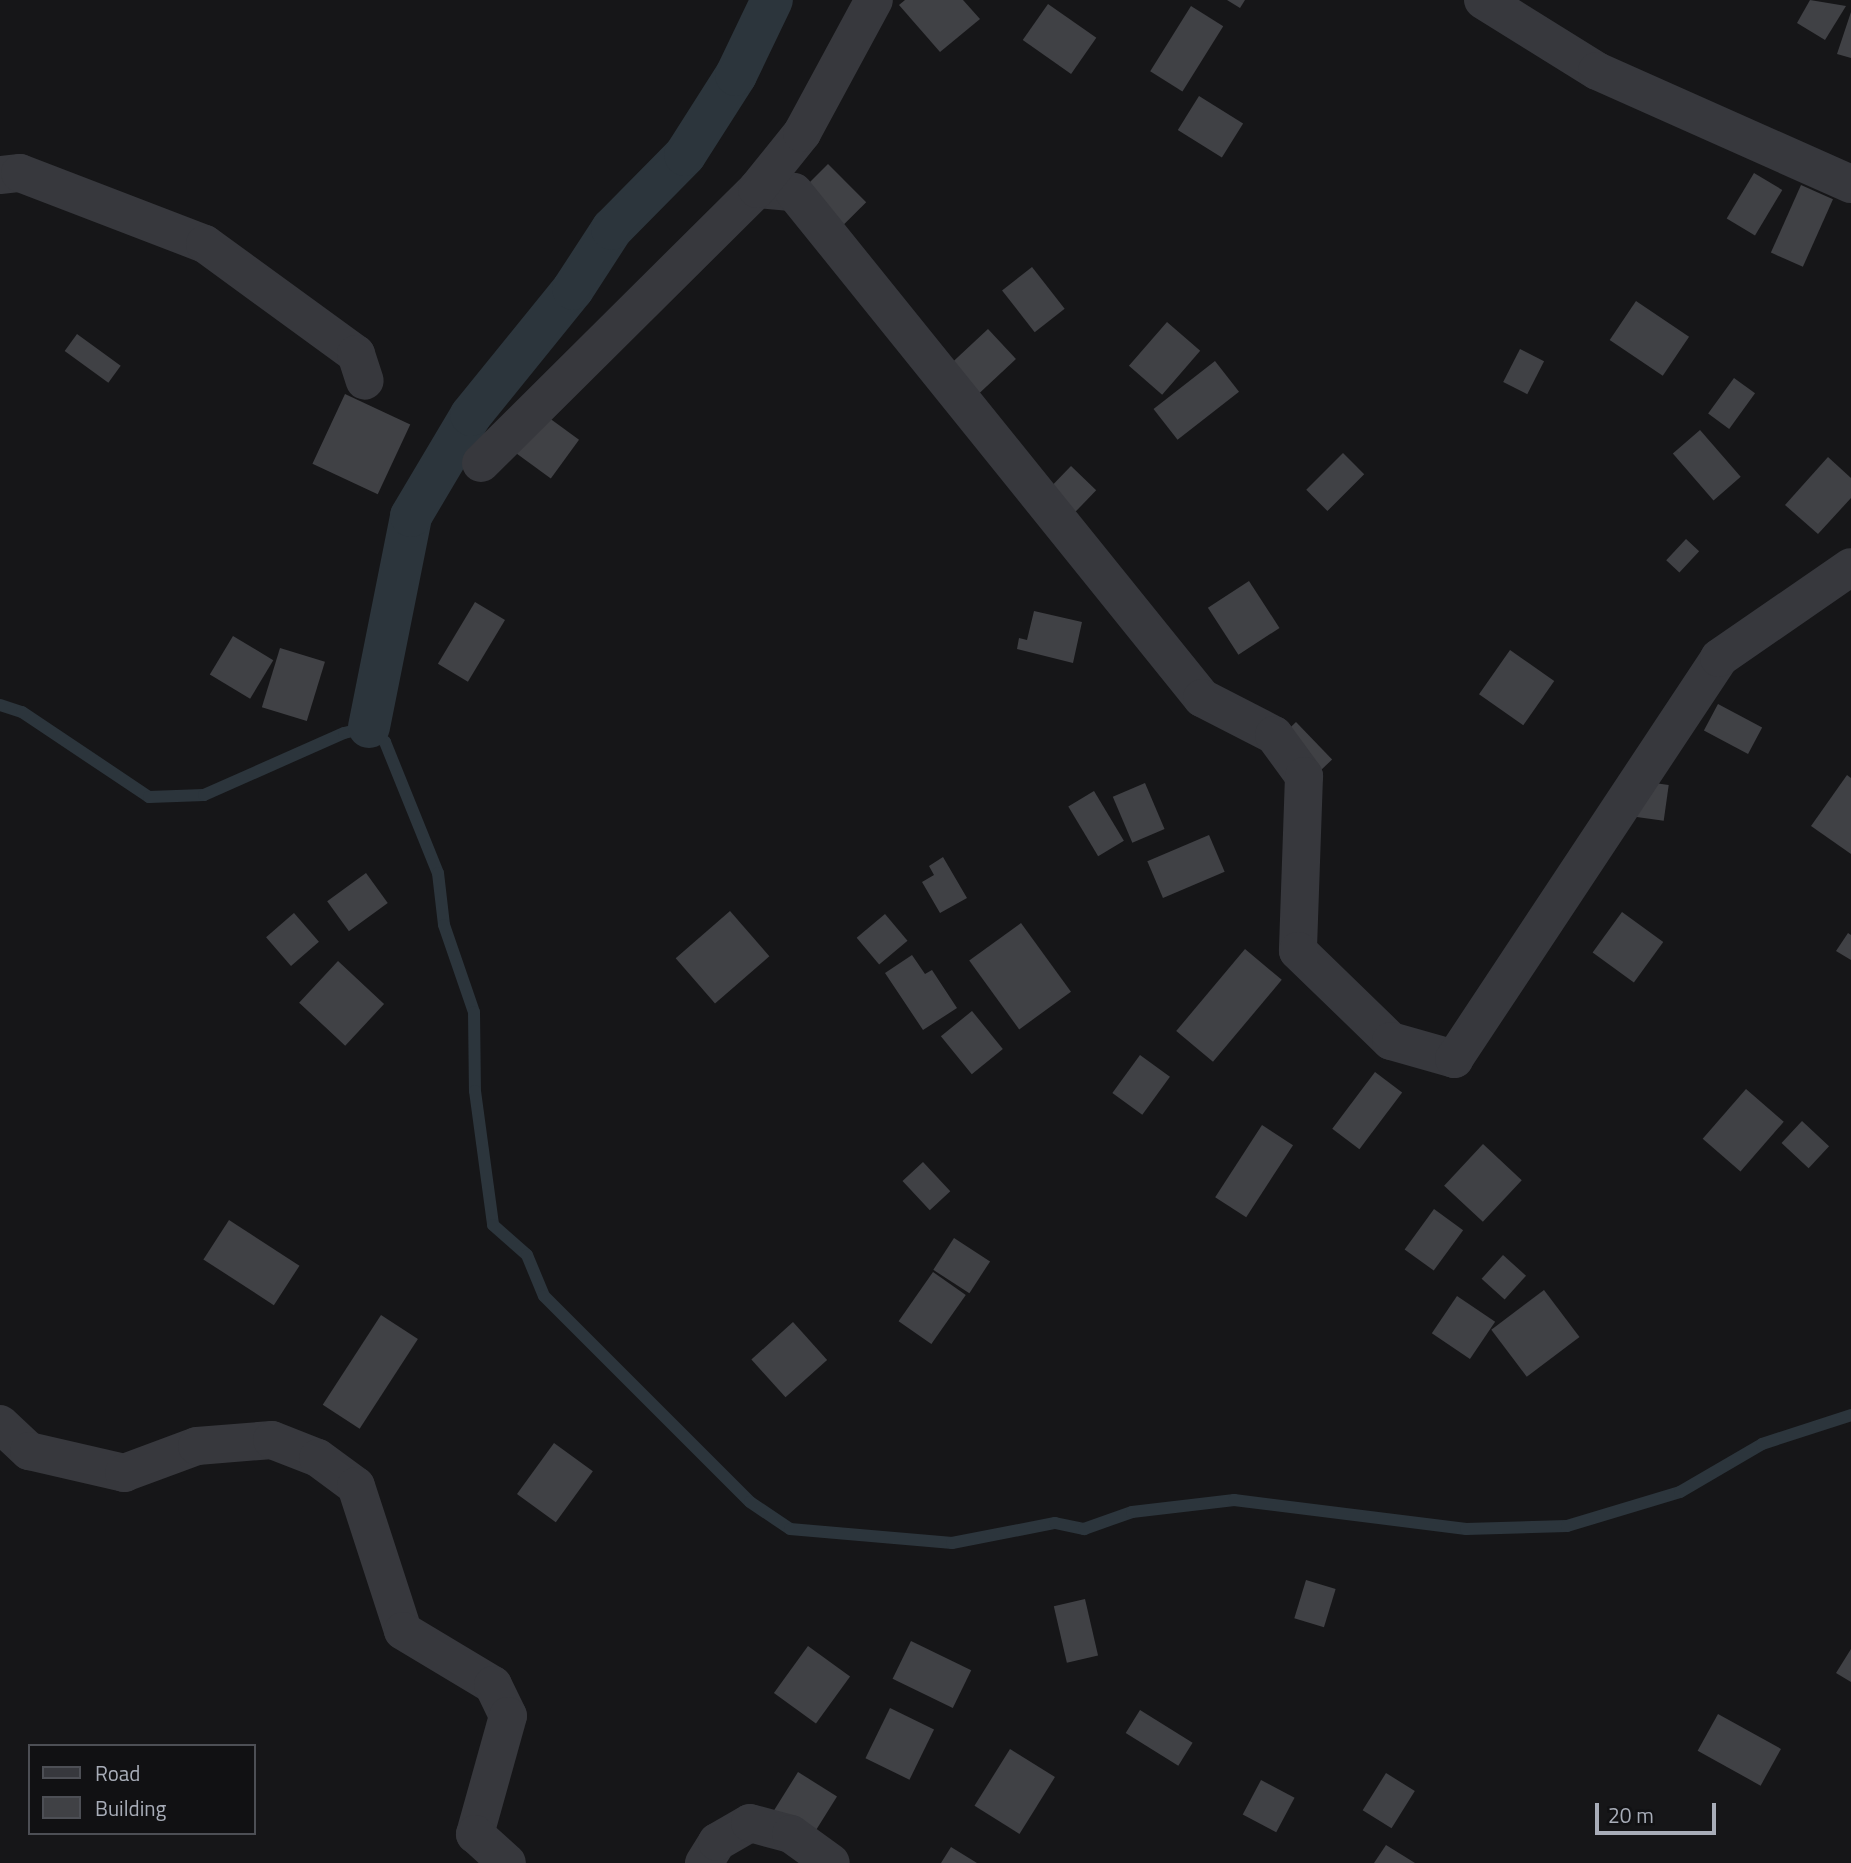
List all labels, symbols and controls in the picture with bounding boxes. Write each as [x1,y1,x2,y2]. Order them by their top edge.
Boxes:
legend [28,1744,256,1835]
text: Road [95,1757,140,1789]
scale bar [1599,1790,1720,1834]
text: Building [95,1792,166,1824]
text: 20 m [1608,1799,1654,1831]

